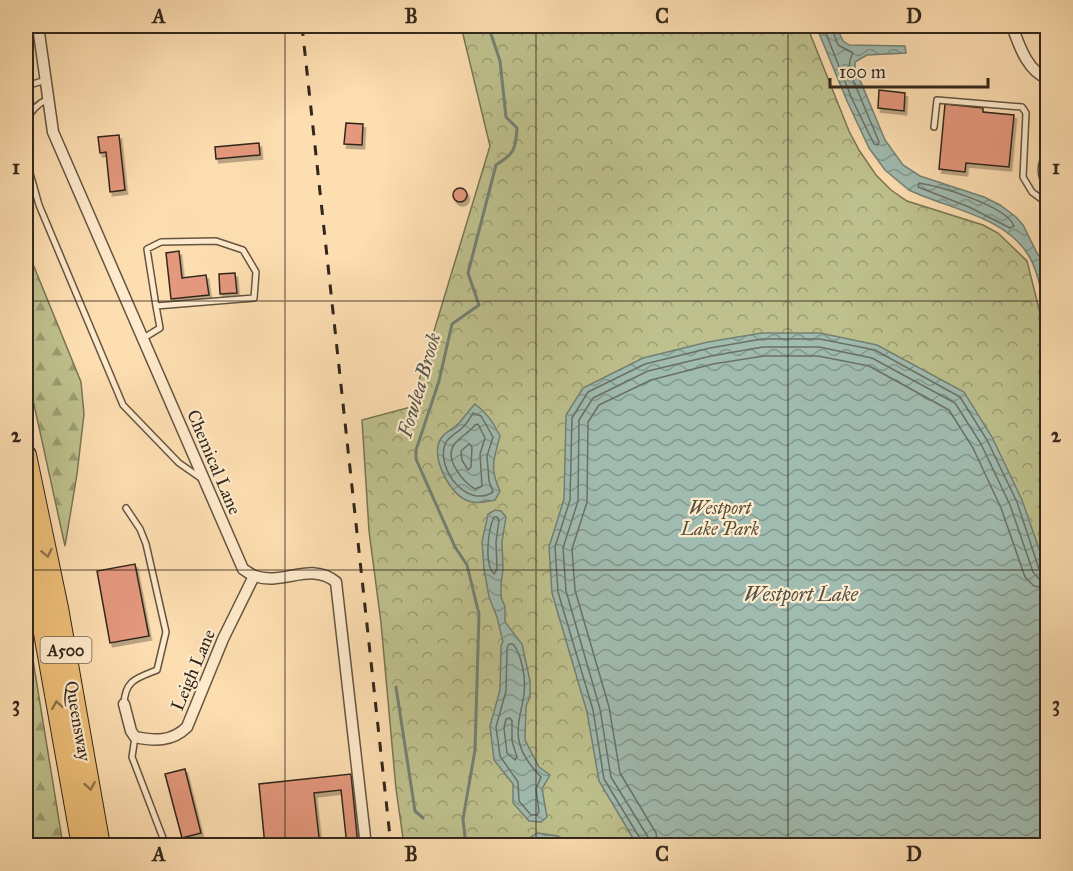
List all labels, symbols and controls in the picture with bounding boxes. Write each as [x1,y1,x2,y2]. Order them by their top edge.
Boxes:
text: A [150,4,166,28]
text: B [404,4,418,28]
text: C [655,4,669,28]
text: D [906,4,922,28]
scale bar [830,51,988,89]
text: 100 m [839,61,886,83]
text: 1 [12,155,20,179]
text: 1 [1052,155,1060,179]
water label: Fowlea Brook [392,330,445,441]
street label: Chemical Lane [182,406,246,518]
text: 2 [11,423,22,447]
text: 2 [1051,423,1062,447]
park label: Westport Lake Park [680,497,759,540]
one-way arrow [39,548,52,558]
water label: Westport Lake [744,582,859,607]
street label: Leigh Lane [166,626,221,714]
road number: A500 [40,637,92,663]
street label: Queensway [60,679,96,763]
text: 3 [12,692,20,717]
text: 3 [1052,692,1060,717]
one-way arrow [51,701,64,711]
one-way arrow [83,782,95,791]
text: A [150,842,166,866]
text: B [404,842,418,866]
text: C [655,842,669,866]
text: D [906,842,922,866]

